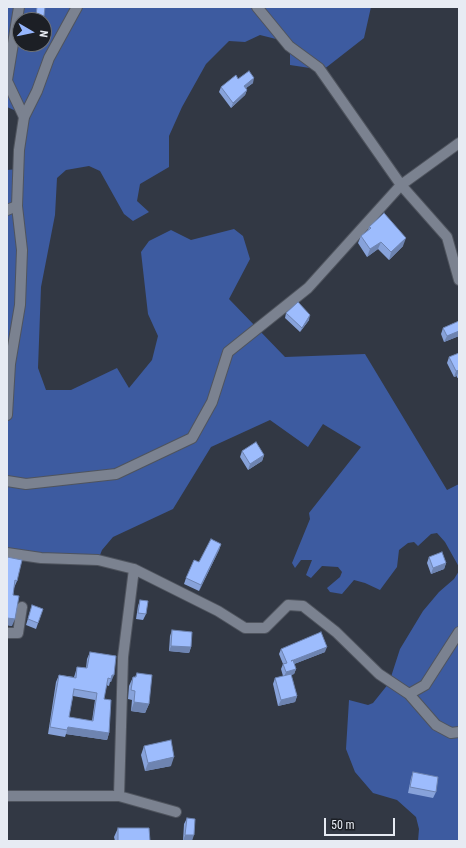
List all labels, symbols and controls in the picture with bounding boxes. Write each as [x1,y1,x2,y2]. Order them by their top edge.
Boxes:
north arrow [12,12,52,52]
text: N [36,29,50,38]
scale bar [326,810,397,836]
text: 50 m [331,818,355,832]

